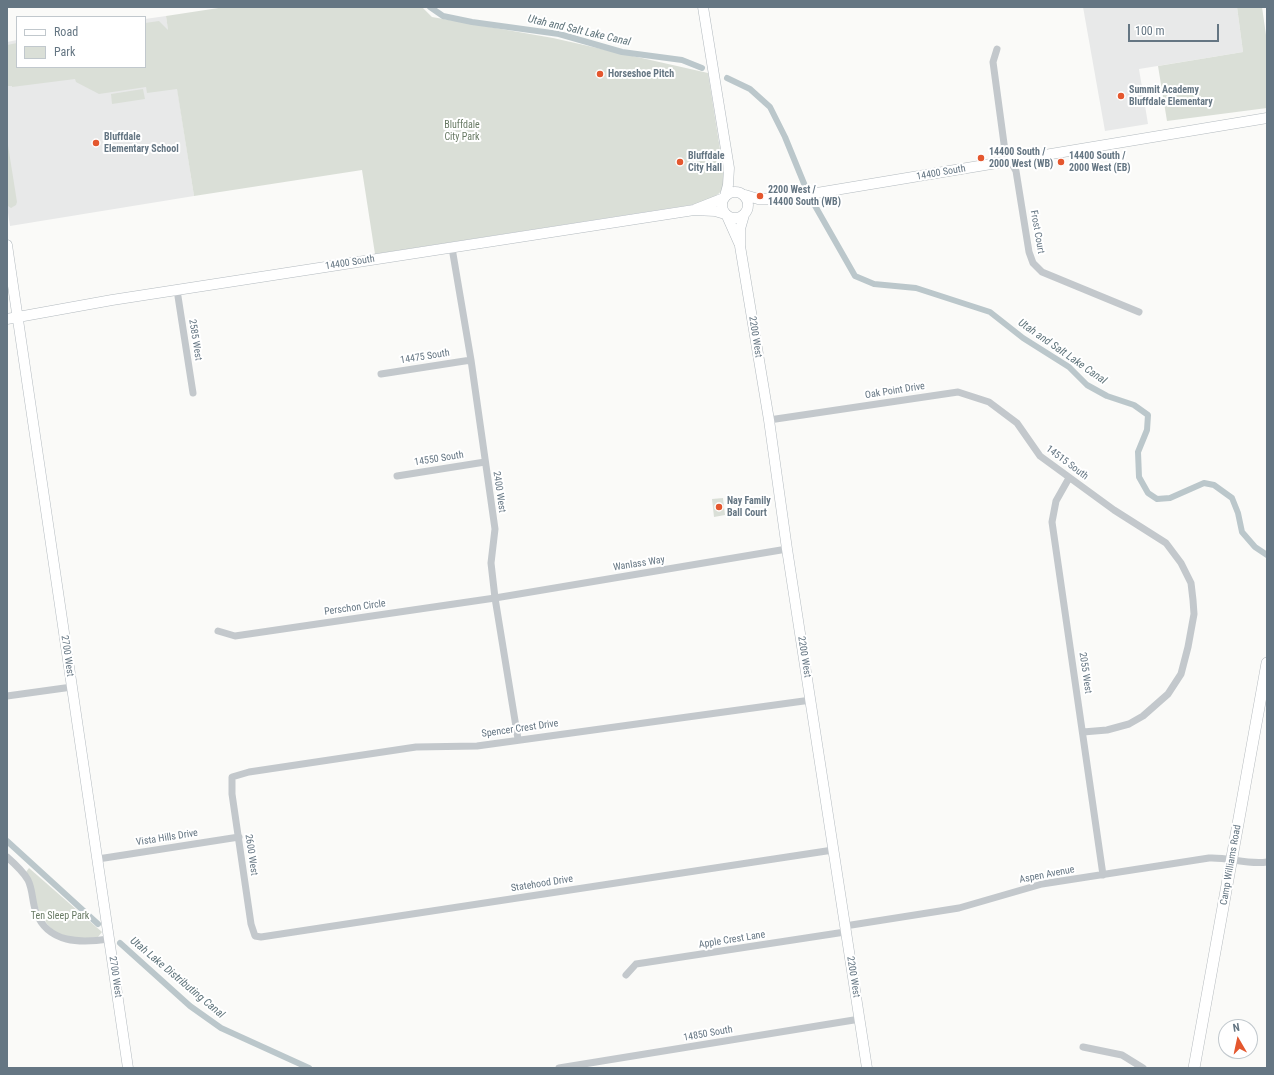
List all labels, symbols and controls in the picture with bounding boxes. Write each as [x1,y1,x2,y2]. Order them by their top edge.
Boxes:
water label: Utah and Salt Lake Canal [526,13,632,49]
legend [16,16,146,68]
scale bar [1130,16,1221,42]
text: 100 m [1135,24,1165,38]
text: Road [54,25,78,39]
text: Park [54,45,75,59]
place label: Horseshoe Pitch [608,68,674,80]
marker: Horseshoe Pitch [595,69,605,79]
place label: Summit Academy Bluffdale Elementary [1129,84,1213,108]
marker: Summit Academy Bluffdale Elementary [1116,91,1126,101]
park label: Bluffdale City Park [444,119,480,142]
place label: Bluffdale Elementary School [104,131,179,154]
marker: Bluffdale Elementary School [91,138,101,148]
place label: 14400 South / 2000 West (WB) [989,146,1053,170]
place label: Bluffdale City Hall [688,150,724,174]
place label: 14400 South / 2000 West (EB) [1069,150,1131,174]
marker: 14400 South / 2000 West (WB) [976,153,986,163]
marker: Bluffdale City Hall [675,157,685,167]
marker: 14400 South / 2000 West (EB) [1056,157,1066,167]
street label: 14400 South [915,163,967,183]
place label: 2200 West / 14400 South (WB) [768,184,841,208]
marker: 2200 West / 14400 South (WB) [755,191,765,201]
street label: Frost Court [1027,209,1047,255]
street label: 14400 South [324,253,376,273]
street label: 2200 West [746,315,764,359]
water label: Utah and Salt Lake Canal [1015,316,1109,388]
street label: 2585 West [186,318,204,362]
street label: 14475 South [399,347,451,367]
street label: Oak Point Drive [864,380,926,402]
street label: 14515 South [1044,443,1090,483]
street label: 14550 South [413,449,465,469]
street label: 2400 West [490,471,508,513]
place label: Nay Family Ball Court [727,495,771,518]
marker: Nay Family Ball Court [714,502,724,512]
street label: Wanlass Way [612,554,666,574]
street label: Perschon Circle [324,598,386,618]
street label: 2700 West [58,635,76,677]
street label: 2200 West [795,635,813,679]
street label: 2055 West [1076,652,1094,694]
street label: Spencer Crest Drive [481,718,559,740]
street label: Camp Williams Road [1218,824,1244,906]
street label: Vista Hills Drive [135,827,199,849]
street label: 2600 West [242,834,260,876]
street label: Aspen Avenue [1018,864,1076,886]
street label: Statehood Drive [510,873,574,895]
park label: Ten Sleep Park [31,910,89,922]
street label: Apple Crest Lane [698,929,766,951]
water label: Utah Lake Distributing Canal [127,935,227,1021]
street label: 2200 West [844,955,862,999]
street label: 2700 West [106,956,124,998]
north arrow [1218,1019,1258,1059]
text: N [1232,1021,1241,1035]
street label: 14850 South [682,1024,734,1044]

